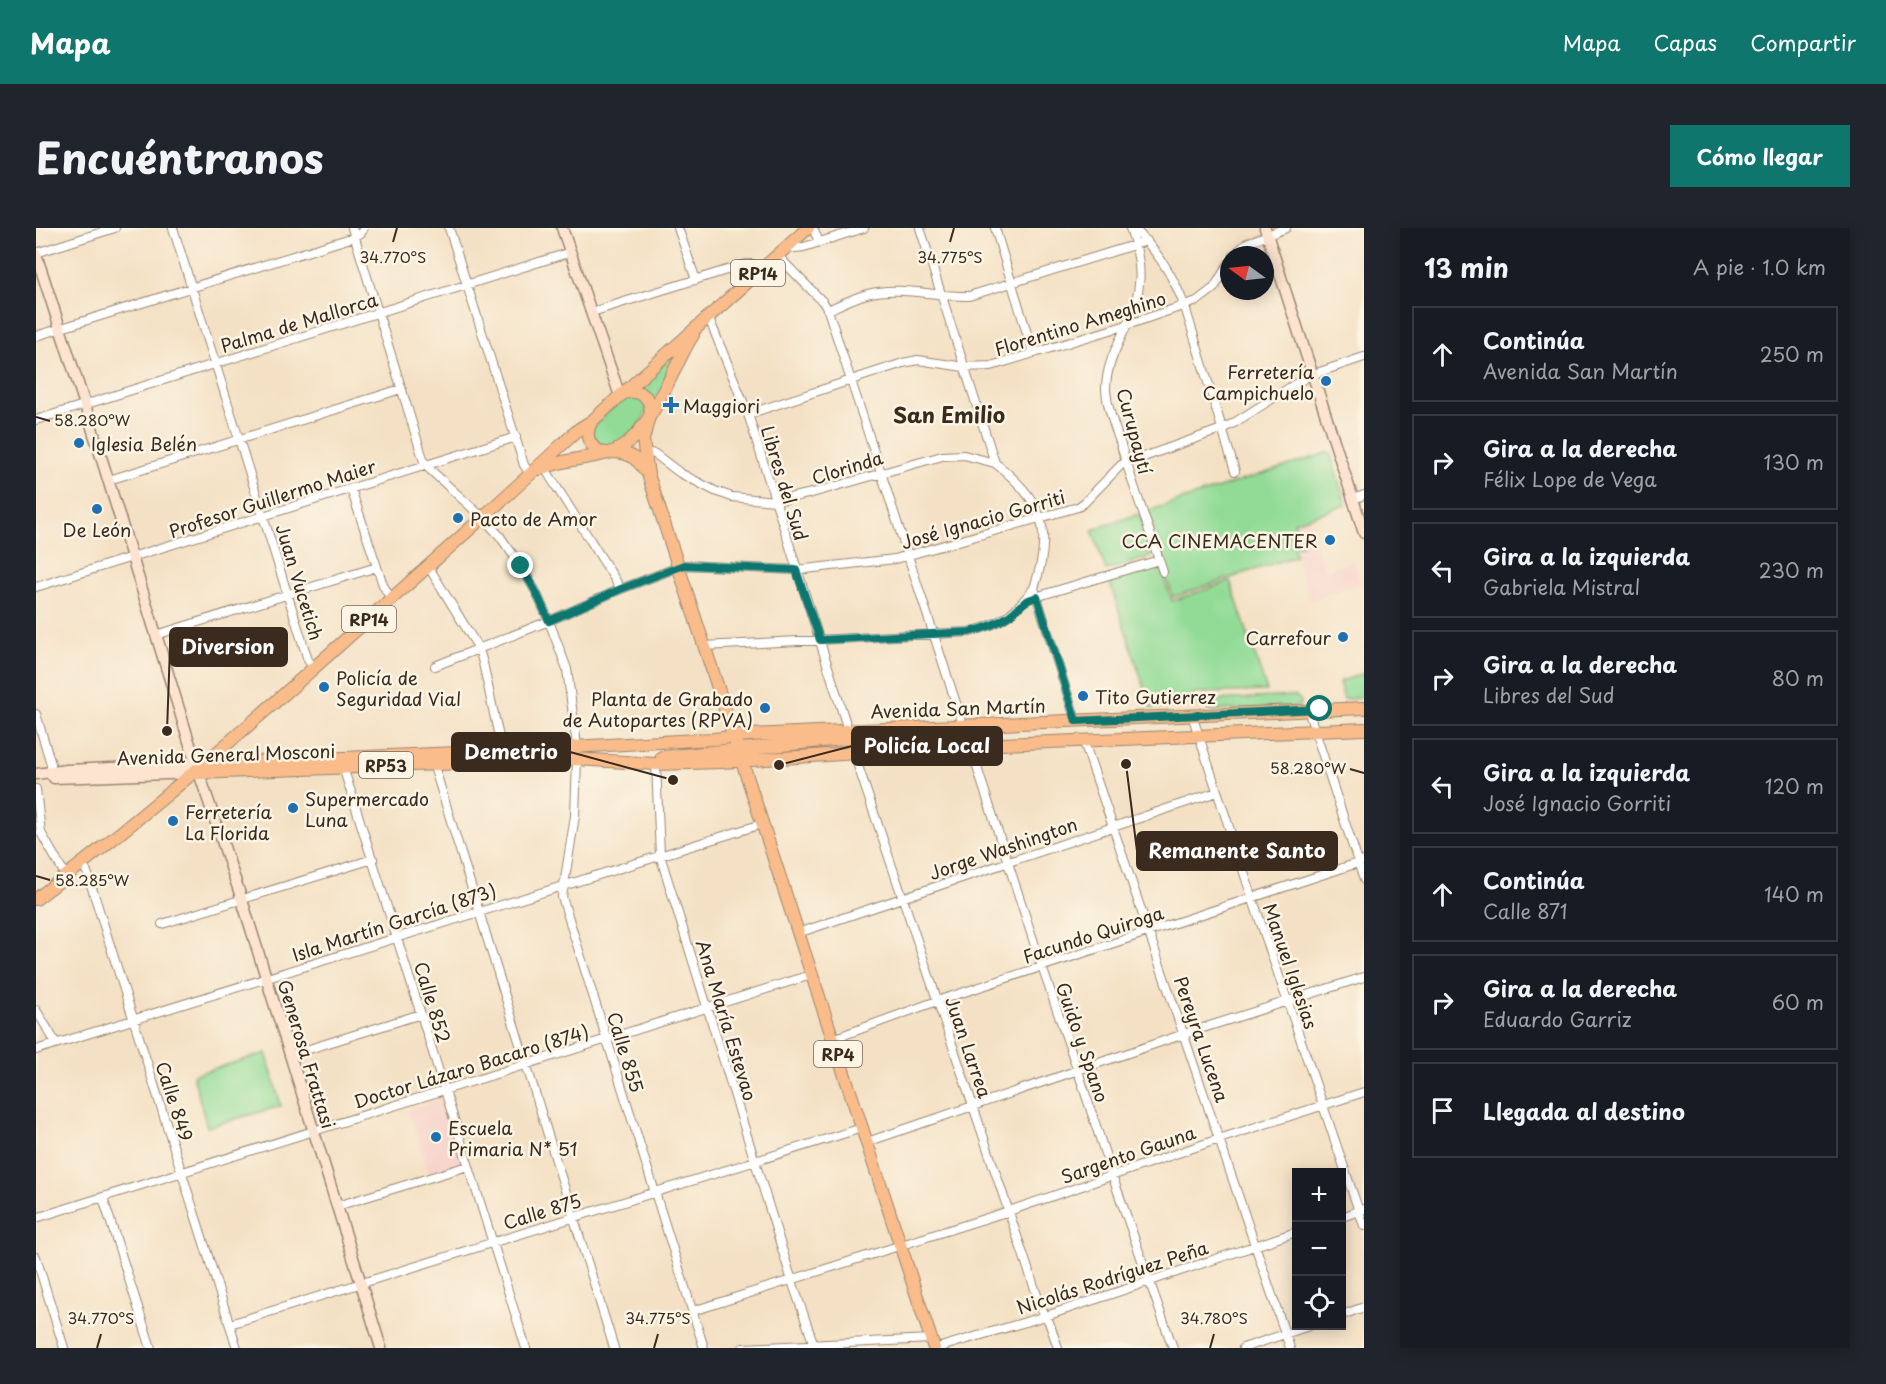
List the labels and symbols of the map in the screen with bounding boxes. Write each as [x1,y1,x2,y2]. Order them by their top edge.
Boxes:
text: 34.770°S [360,245,426,268]
text: 34.775°S [917,245,983,268]
north arrow [1220,246,1274,300]
road number: RP14 [731,260,785,286]
street label: Florentino Ameghino [991,284,1169,362]
street label: Palma de Mallorca [217,285,381,359]
place label: Ferretería Campichuelo [1202,358,1315,406]
marker: Ferretería Campichuelo [1319,374,1333,388]
street label: Curupaytí [1111,385,1160,477]
place label: Maggiori [683,392,760,419]
marker: Maggiori [664,398,678,412]
district label: San Emilio [893,398,1005,430]
text: 58.280°W [54,408,131,431]
street label: Libres del Sud [755,422,815,544]
place label: Iglesia Belén [91,430,197,457]
marker: Iglesia Belén [72,436,86,450]
street label: Clorinda [808,443,886,491]
street label: Profesor Guillermo Maier [165,452,380,544]
street label: José Ignacio Gorriti [898,483,1068,555]
marker: De León [90,502,104,516]
place label: Pacto de Amor [470,505,597,532]
marker: Pacto de Amor [451,511,465,525]
place label: De León [63,516,131,543]
street label: Juan Vucetich [270,521,330,643]
place label: CCA CINEMACENTER [1121,527,1318,554]
marker: CCA CINEMACENTER [1323,533,1337,547]
route end [507,552,533,578]
road number: RP14 [342,606,396,632]
place label: Carrefour [1246,624,1332,651]
callout: Diversion [170,628,287,666]
marker: Carrefour [1336,630,1350,644]
text: Diversion [181,631,275,661]
place label: Policía de Seguridad Vial [336,664,461,712]
marker: Policía de Seguridad Vial [317,680,331,694]
place label: Tito Gutierrez [1095,683,1216,710]
place label: Planta de Grabado de Autopartes (RPVA) [563,685,753,733]
marker: Tito Gutierrez [1076,689,1090,703]
street label: Avenida San Martín [870,691,1046,725]
route start [1306,695,1332,721]
marker: Planta de Grabado de Autopartes (RPVA) [758,701,772,715]
callout: Policía Local [852,727,1002,765]
text: Policía Local [864,730,990,760]
callout: Demetrio [452,733,570,771]
text: Demetrio [464,736,558,766]
street label: Avenida General Mosconi [116,737,336,771]
road number: RP53 [359,752,413,778]
text: 58.280°W [1270,756,1347,779]
place label: Supermercado Luna [305,785,429,833]
place label: Ferretería La Florida [185,798,273,846]
marker: Supermercado Luna [286,801,300,815]
street label: Jorge Washington [925,810,1081,886]
marker: Ferretería La Florida [166,814,180,828]
callout: Remanente Santo [1137,832,1337,870]
text: Remanente Santo [1149,835,1326,865]
text: 58.285°W [55,868,130,891]
street label: Isla Martín García (873) [289,876,499,968]
street label: Facundo Quiroga [1019,898,1168,969]
street label: Manuel Iglesias [1257,900,1325,1032]
street label: Ana María Estevao [690,936,764,1104]
street label: Calle 852 [408,958,458,1046]
street label: Pereyra Lucena [1168,972,1236,1106]
street label: Generosa Frattasi [272,976,342,1132]
street label: Guido y Spano [1050,978,1116,1106]
street label: Juan Larrea [939,993,999,1102]
street label: Calle 855 [601,1008,651,1096]
street label: Doctor Lázaro Bacaro (874) [350,1017,592,1115]
road number: RP4 [814,1041,862,1067]
street label: Calle 849 [149,1058,201,1144]
place label: Escuela Primaria N* 51 [448,1114,578,1162]
street label: Sargento Gauna [1057,1118,1200,1190]
marker: Escuela Primaria N* 51 [429,1130,443,1144]
street label: Calle 875 [500,1186,584,1236]
street label: Nicolás Rodríguez Peña [1013,1233,1212,1321]
text: 34.770°S [68,1306,134,1329]
text: 34.775°S [625,1306,691,1329]
text: 34.780°S [1180,1306,1248,1329]

